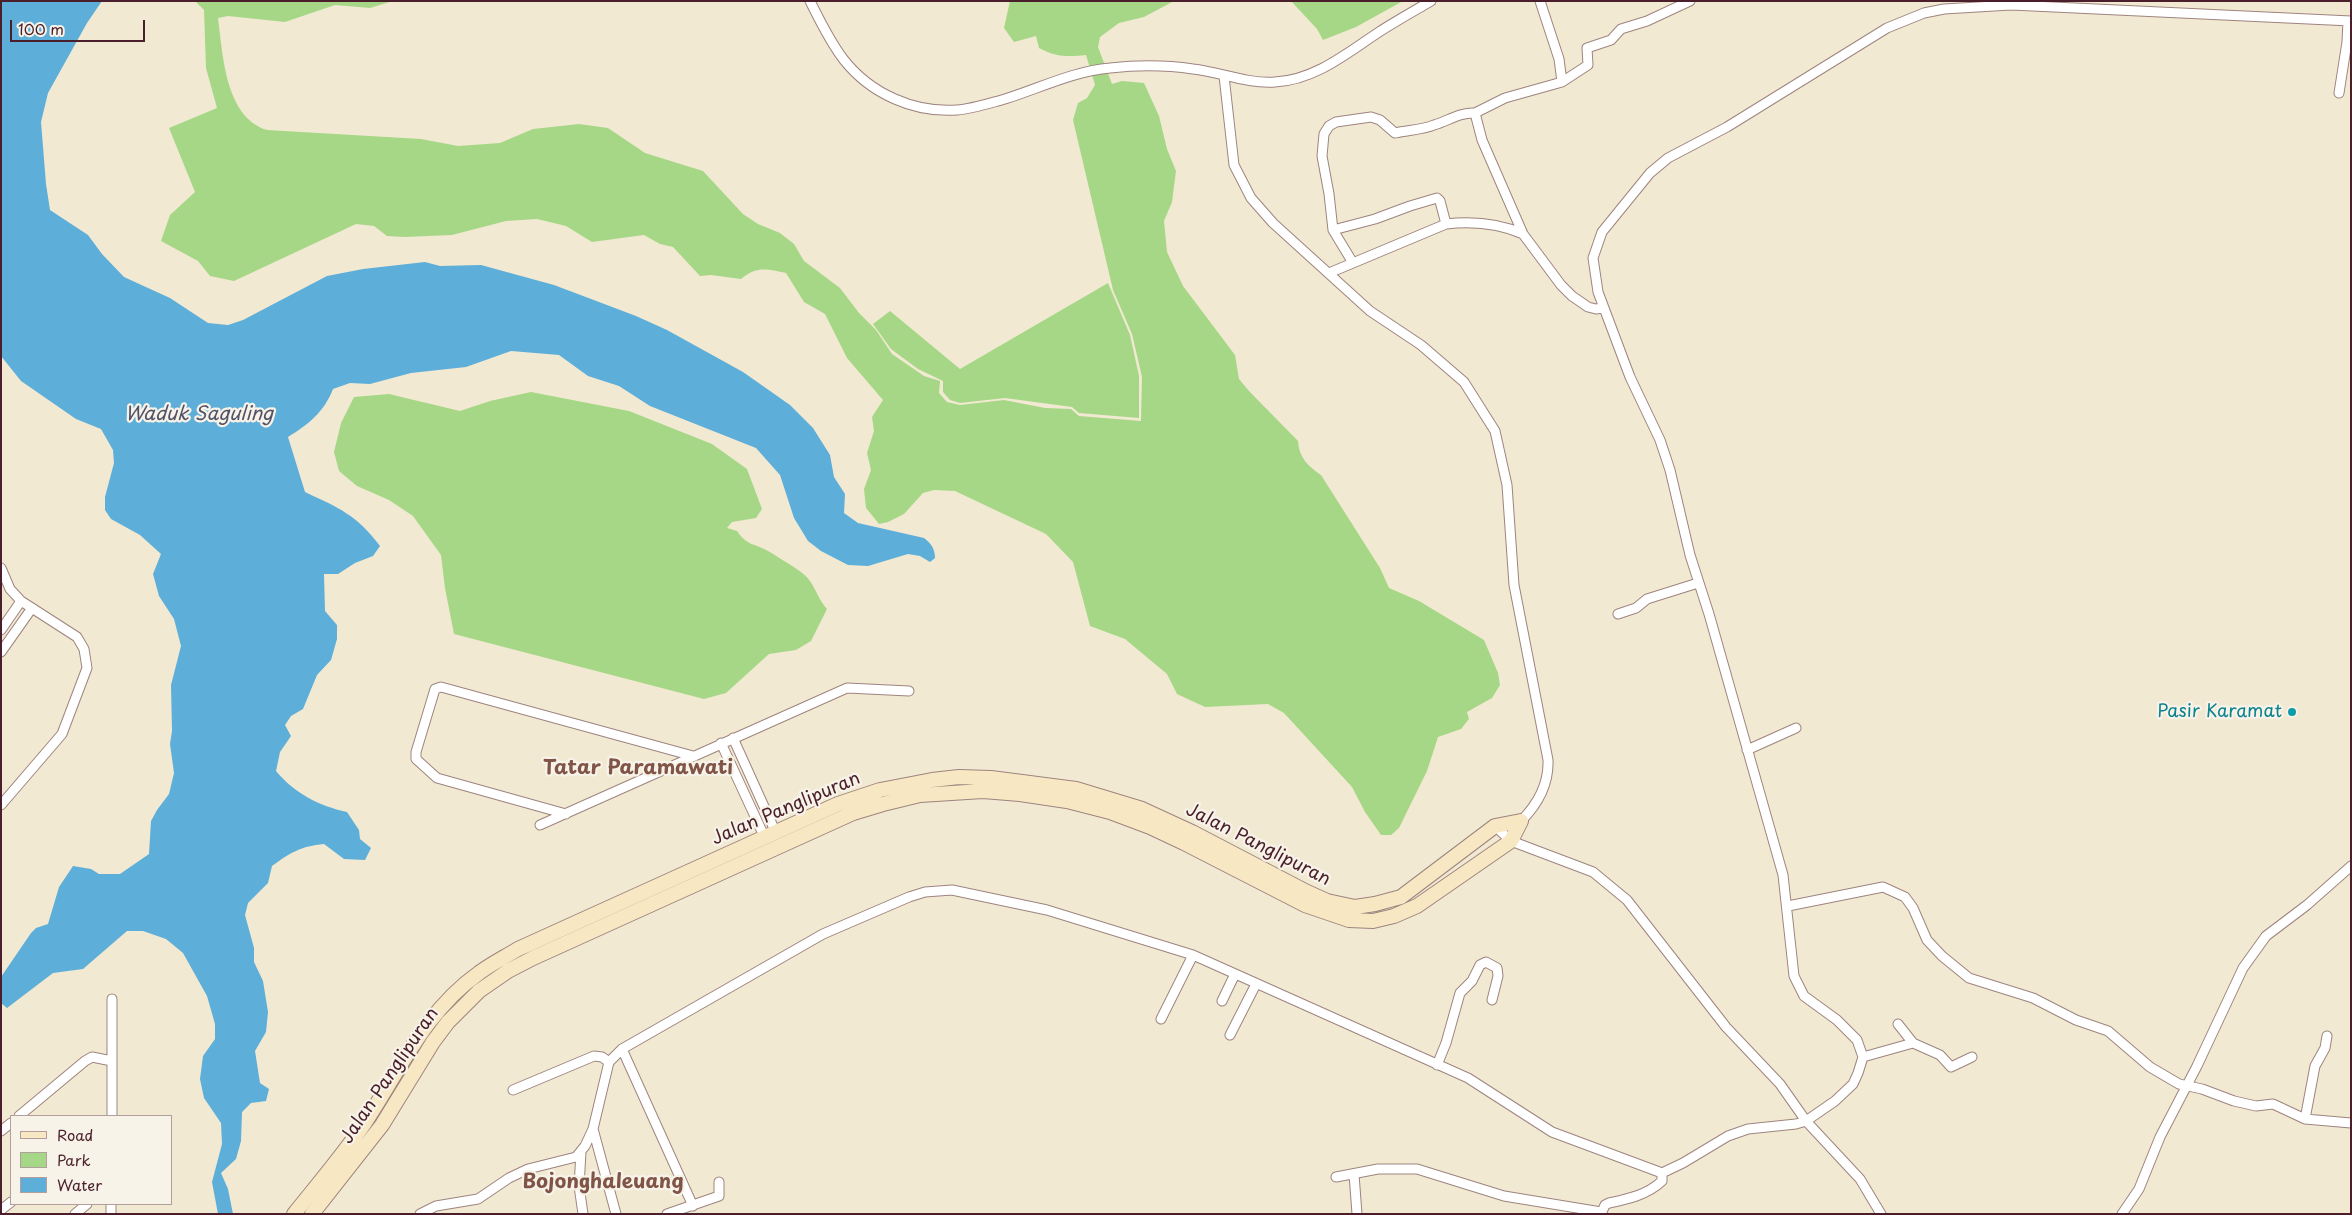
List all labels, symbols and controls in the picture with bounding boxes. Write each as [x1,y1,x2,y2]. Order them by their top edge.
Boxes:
scale bar [12,10,148,42]
text: 100 m [18,17,64,40]
water label: Waduk Saguling [125,404,273,426]
place label: Pasir Karamat [2157,701,2282,723]
marker: Pasir Karamat [2286,706,2298,718]
district label: Tatar Paramawati [543,756,733,780]
street label: Jalan Panglipuran [709,768,863,850]
street label: Jalan Panglipuran [1182,799,1334,891]
street label: Jalan Panglipuran [337,1004,443,1148]
legend [10,1115,172,1205]
text: Road [57,1123,93,1146]
text: Park [57,1148,91,1171]
district label: Bojonghaleuang [522,1170,684,1194]
text: Water [57,1173,102,1196]

